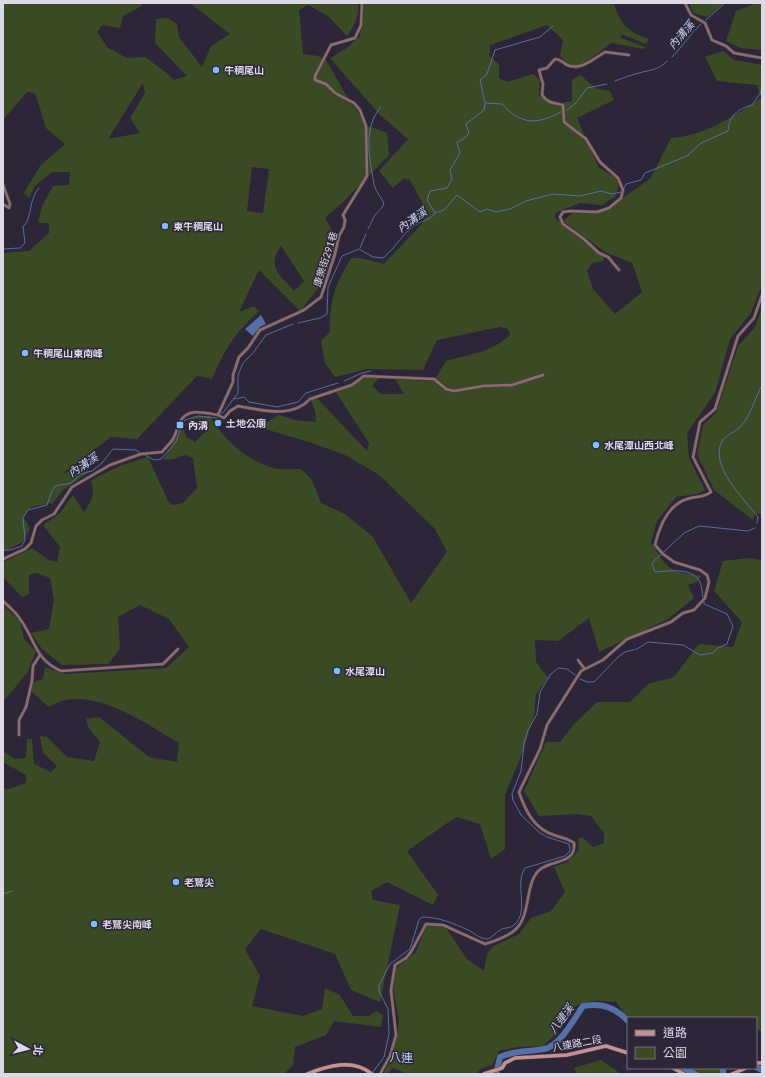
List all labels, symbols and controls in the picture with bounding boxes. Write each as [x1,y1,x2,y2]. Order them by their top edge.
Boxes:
water label: 內溝溪 [665,16,698,51]
place label: 牛稠尾山 [224,64,264,76]
marker: 牛稠尾山 [211,65,221,75]
water label: 內溝溪 [394,204,431,234]
place label: 東牛稠尾山 [173,220,223,232]
marker: 東牛稠尾山 [160,221,170,231]
street label: 康樂街291巷 [310,230,340,288]
place label: 牛稠尾山東南峰 [33,347,103,359]
marker: 牛稠尾山東南峰 [20,348,30,358]
place label: 土地公廟 [226,417,266,429]
marker: 土地公廟 [213,418,223,428]
place label: 內溝 [188,419,208,431]
marker: 內溝 [175,420,185,430]
place label: 水尾潭山西北峰 [604,439,674,451]
marker: 水尾潭山西北峰 [591,440,601,450]
water label: 內溝溪 [65,449,102,479]
place label: 水尾潭山 [345,665,385,677]
marker: 水尾潭山 [332,666,342,676]
place label: 老鷲尖 [184,876,214,888]
marker: 老鷲尖 [171,877,181,887]
place label: 老鷲尖南峰 [102,918,152,930]
marker: 老鷲尖南峰 [89,919,99,929]
water label: 八連溪 [545,1000,577,1036]
legend [627,1017,757,1069]
text: 道路 [663,1025,687,1040]
north arrow [8,1029,48,1069]
street label: 八連路二段 [551,1033,603,1053]
text: 北 [31,1044,46,1057]
text: 公園 [663,1045,687,1060]
district label: 八連 [389,1050,413,1065]

